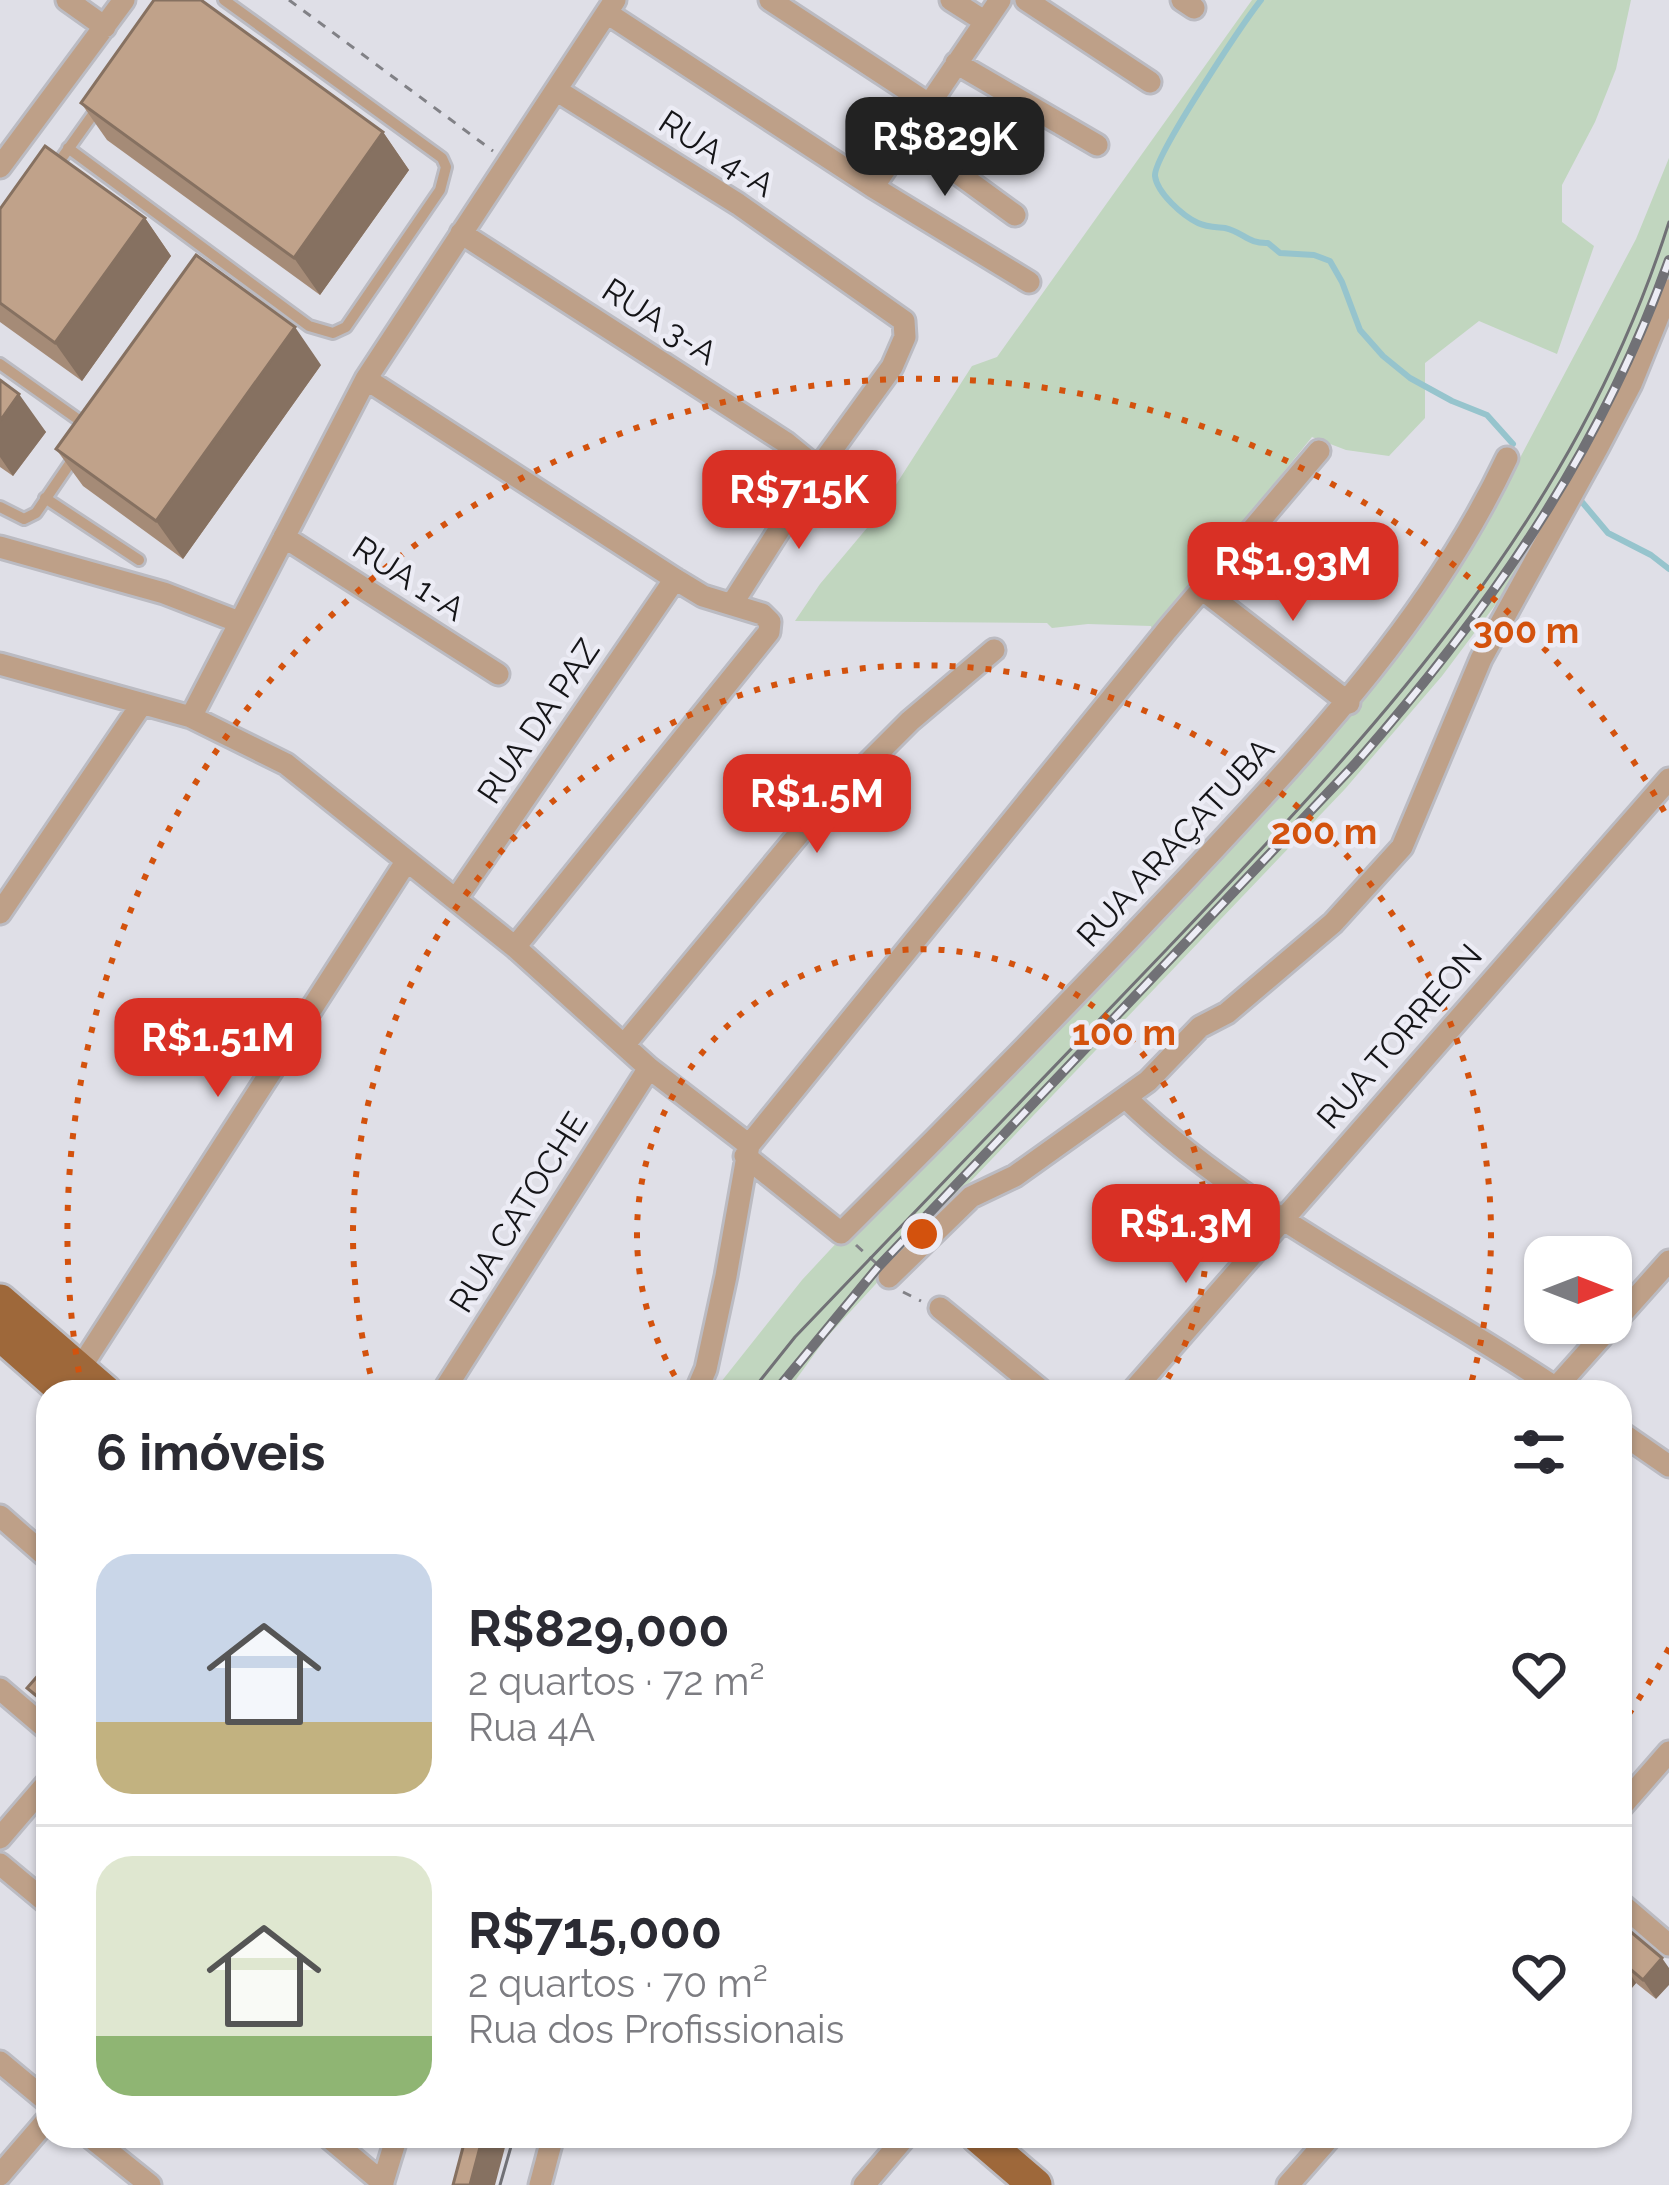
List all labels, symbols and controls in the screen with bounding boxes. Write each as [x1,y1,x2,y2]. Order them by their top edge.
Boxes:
pin: R$829K [847,97,1043,199]
street label: RUA 4-A [652,102,782,205]
text: R$829K [872,113,1018,159]
street label: RUA 3-A [595,270,724,373]
pin: R$715K [701,450,897,552]
text: R$715K [729,466,869,512]
pin: R$1.93M [1182,522,1404,624]
street label: RUA 1-A [346,528,472,629]
text: R$1.93M [1214,538,1372,584]
text: 300 m [1473,609,1579,651]
street label: RUA DA PAZ [469,632,608,811]
street label: RUA ARAÇATUBA [1069,730,1282,955]
pin: R$1.5M [719,754,915,856]
text: R$1.5M [750,770,884,816]
text: 200 m [1271,810,1377,852]
street label: RUA TORREON [1309,936,1490,1136]
pin: R$1.51M [107,998,329,1100]
text: 100 m [1072,1011,1176,1053]
text: R$1.51M [141,1014,295,1060]
street label: RUA CATOCHE [441,1105,596,1320]
pin: R$1.3M [1088,1184,1284,1286]
text: R$1.3M [1119,1200,1253,1246]
centre of rings [901,1213,943,1255]
north arrow [1524,1236,1632,1344]
map controls [1524,1236,1632,1344]
icon: filters [1506,1419,1572,1485]
text: 6 imóveis [96,1422,326,1482]
text: R$829,000 [468,1598,730,1658]
icon: home [192,1602,336,1746]
icon: heart [1506,1641,1572,1707]
text: 2 quartos · 72 m² [468,1658,765,1704]
text: Rua 4A [468,1704,595,1750]
text: R$715,000 [468,1900,722,1960]
icon: home [192,1904,336,2048]
icon: heart [1506,1943,1572,2009]
text: 2 quartos · 70 m² [468,1960,768,2006]
text: Rua dos Profissionais [468,2006,844,2052]

